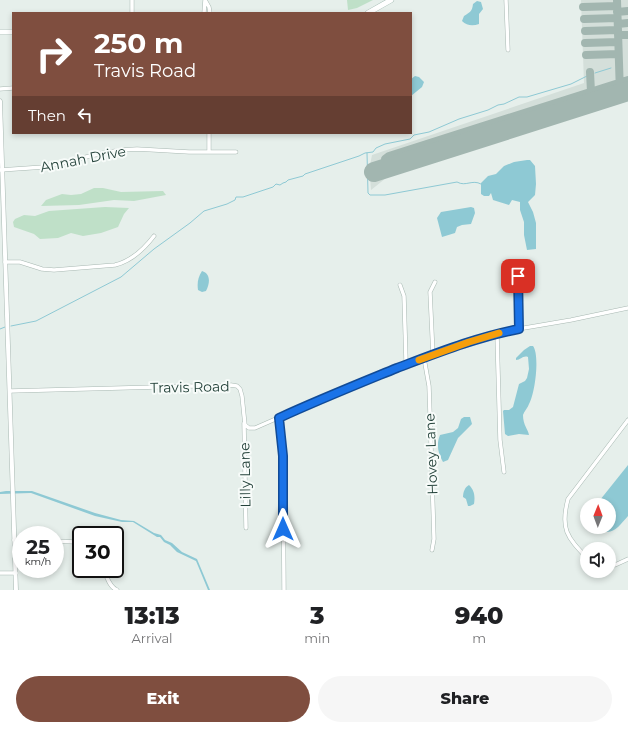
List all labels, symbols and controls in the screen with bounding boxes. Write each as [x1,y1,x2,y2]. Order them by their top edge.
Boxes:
text: 250 m [94,26,184,60]
icon: right [28,28,80,80]
text: Travis Road [94,60,196,82]
icon: left [74,104,96,126]
text: Then [28,106,66,125]
street label: Annah Drive [39,142,127,176]
pin [501,259,535,293]
icon: arrive [507,265,529,287]
street label: Travis Road [150,377,230,397]
street label: Hovey Lane [421,413,441,495]
street label: Lilly Lane [235,442,255,508]
north arrow [580,498,616,534]
map controls [580,498,616,578]
position arrow [262,508,304,550]
speed limit sign: 30 [72,526,124,578]
text: 25 [26,535,50,559]
button: sound [580,542,616,578]
text: km/h [25,555,51,568]
text: 13:13 [124,601,180,630]
text: 3 [310,601,324,630]
text: 940 [455,601,504,630]
text: Arrival [132,630,173,646]
text: min [304,630,330,646]
text: m [472,630,486,646]
button: Exit [16,676,310,722]
button: Share [318,676,612,722]

